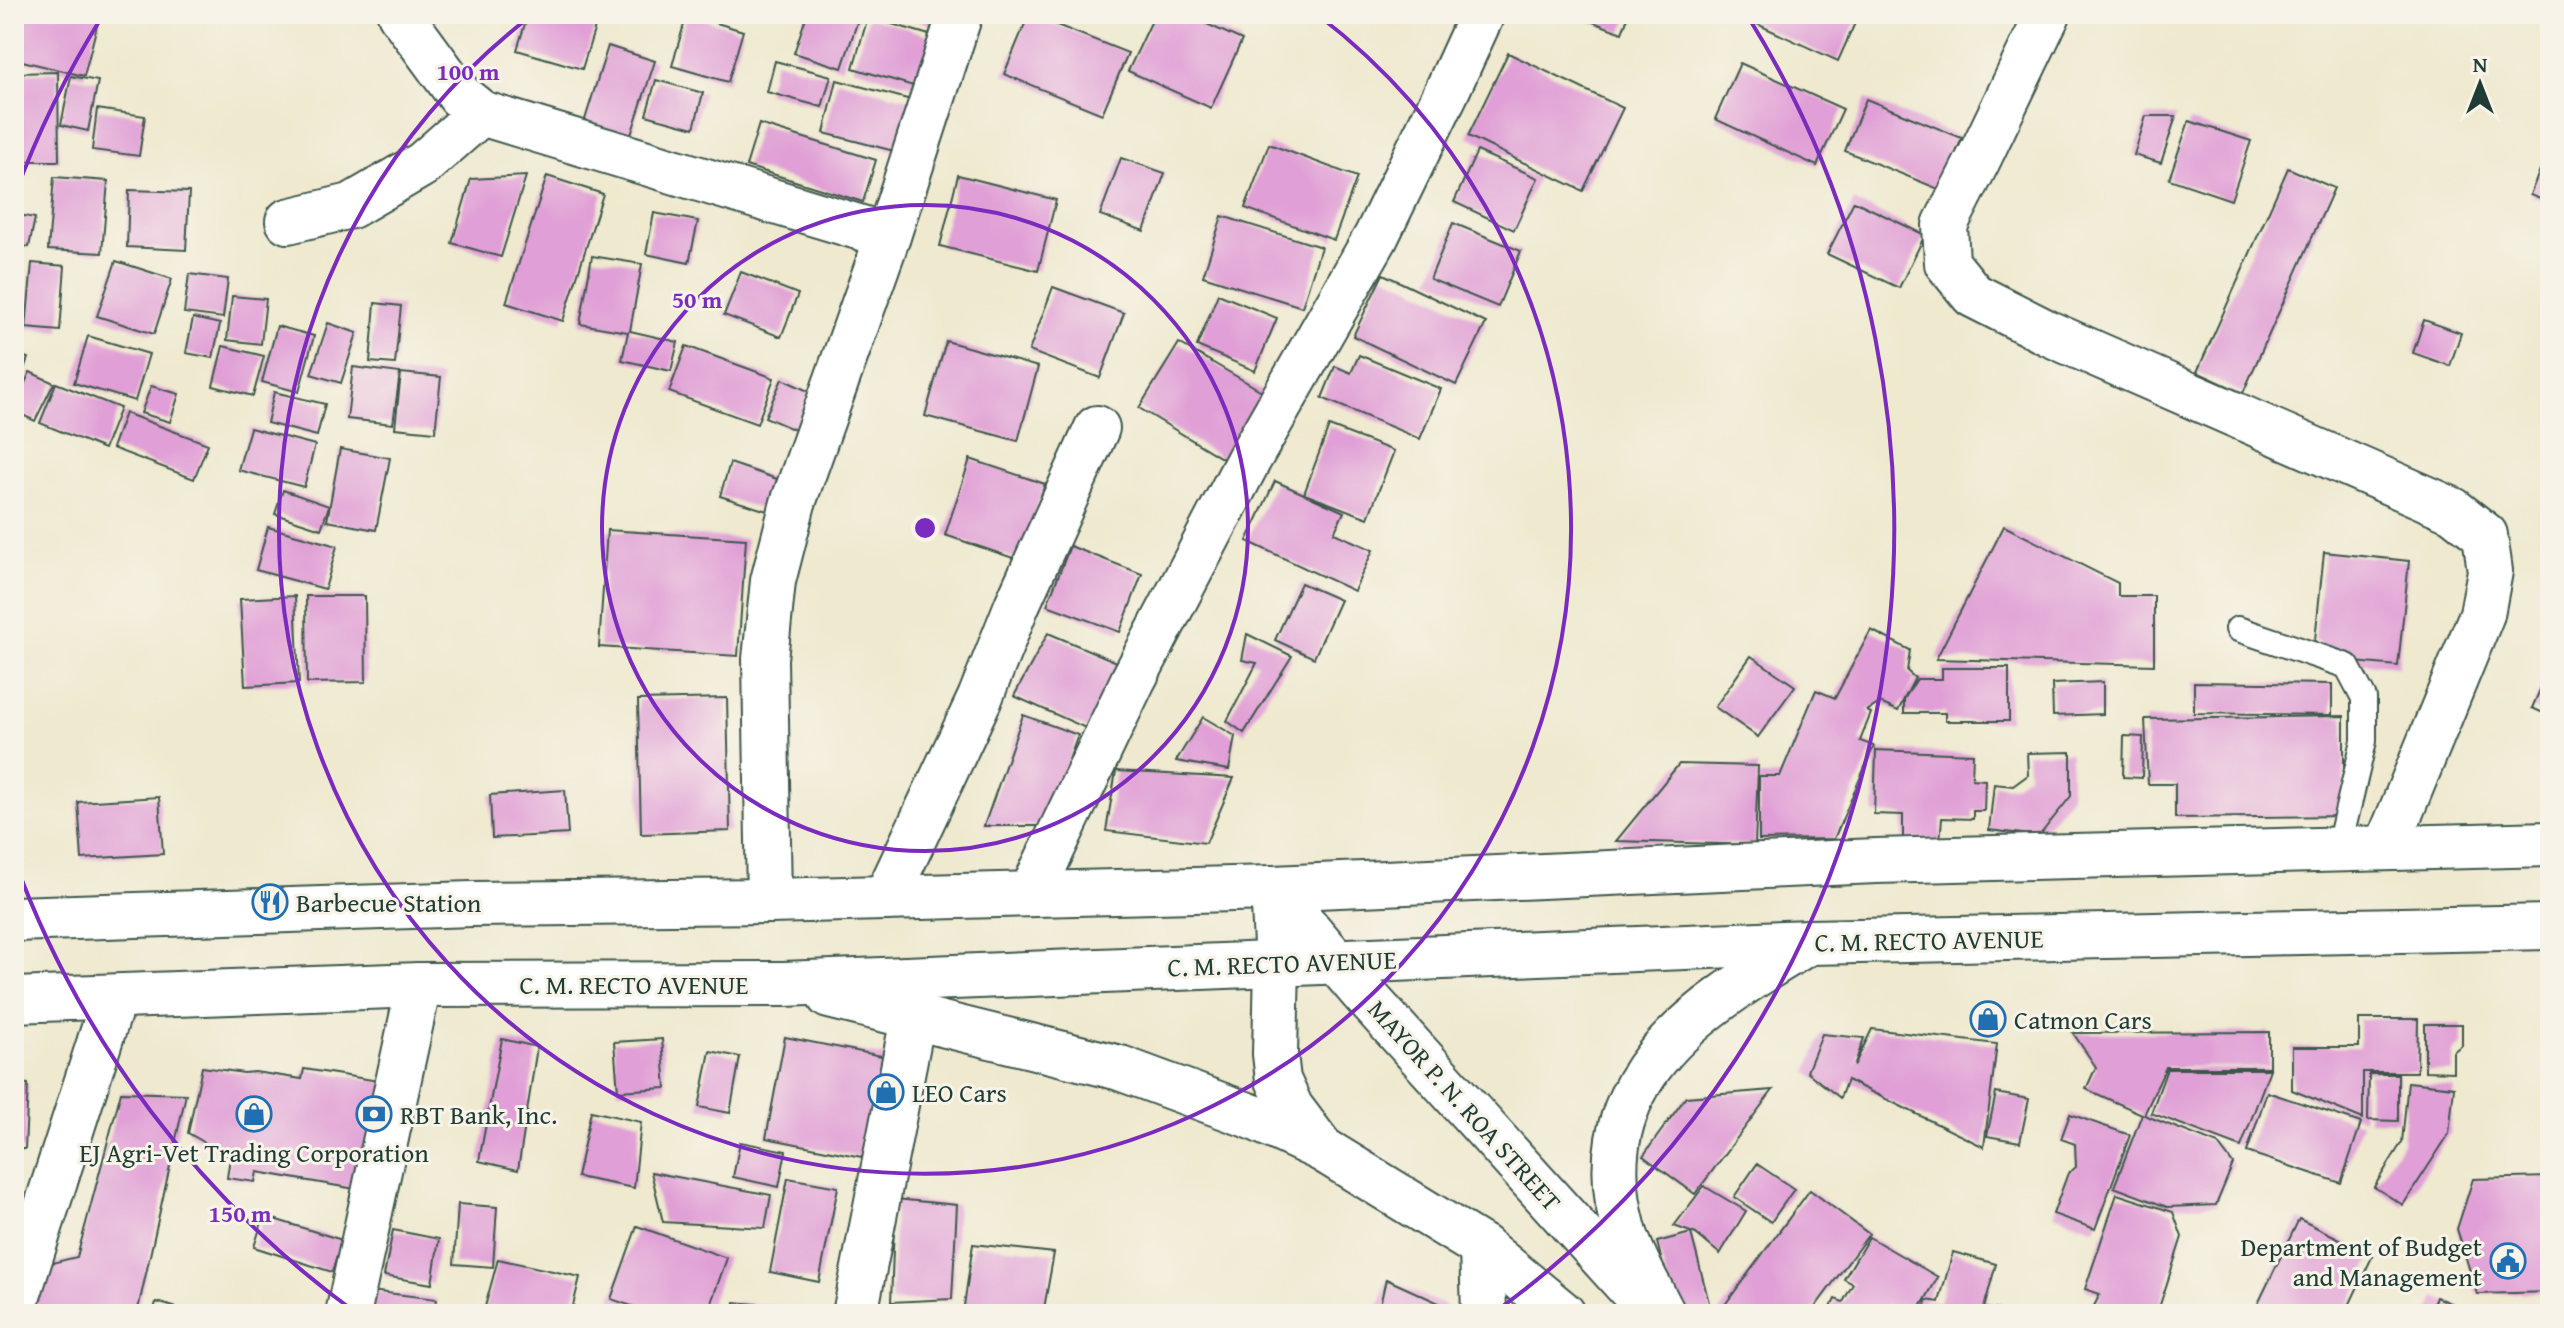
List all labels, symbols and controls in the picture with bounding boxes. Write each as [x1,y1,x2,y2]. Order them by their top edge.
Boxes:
north arrow [2440,44,2520,124]
text: N [2473,48,2488,80]
text: 100 m [436,54,500,89]
text: 50 m [672,282,723,317]
centre of rings [911,514,939,542]
restaurant icon: Barbecue Station [251,883,289,921]
place label: Barbecue Station [296,883,482,922]
street label: C. M. RECTO AVENUE [1814,919,2044,961]
street label: C. M. RECTO AVENUE [1167,940,1397,986]
street label: C. M. RECTO AVENUE [519,965,749,1004]
street label: MAYOR P. N. ROA STREET [1359,991,1571,1220]
shop icon: Catmon Cars [1969,1000,2007,1038]
place label: Catmon Cars [2014,1000,2152,1039]
shop icon: LEO Cars [867,1073,905,1111]
place label: LEO Cars [912,1073,1007,1112]
shop icon: EJ Agri-Vet Trading Corporation [235,1095,273,1133]
bank icon: RBT Bank, Inc. [355,1095,393,1133]
place label: RBT Bank, Inc. [400,1095,557,1134]
place label: EJ Agri-Vet Trading Corporation [79,1133,429,1172]
text: 150 m [208,1196,272,1231]
place label: Department of Budget and Management [2241,1227,2482,1296]
public building icon: Department of Budget and Management [2489,1242,2527,1280]

